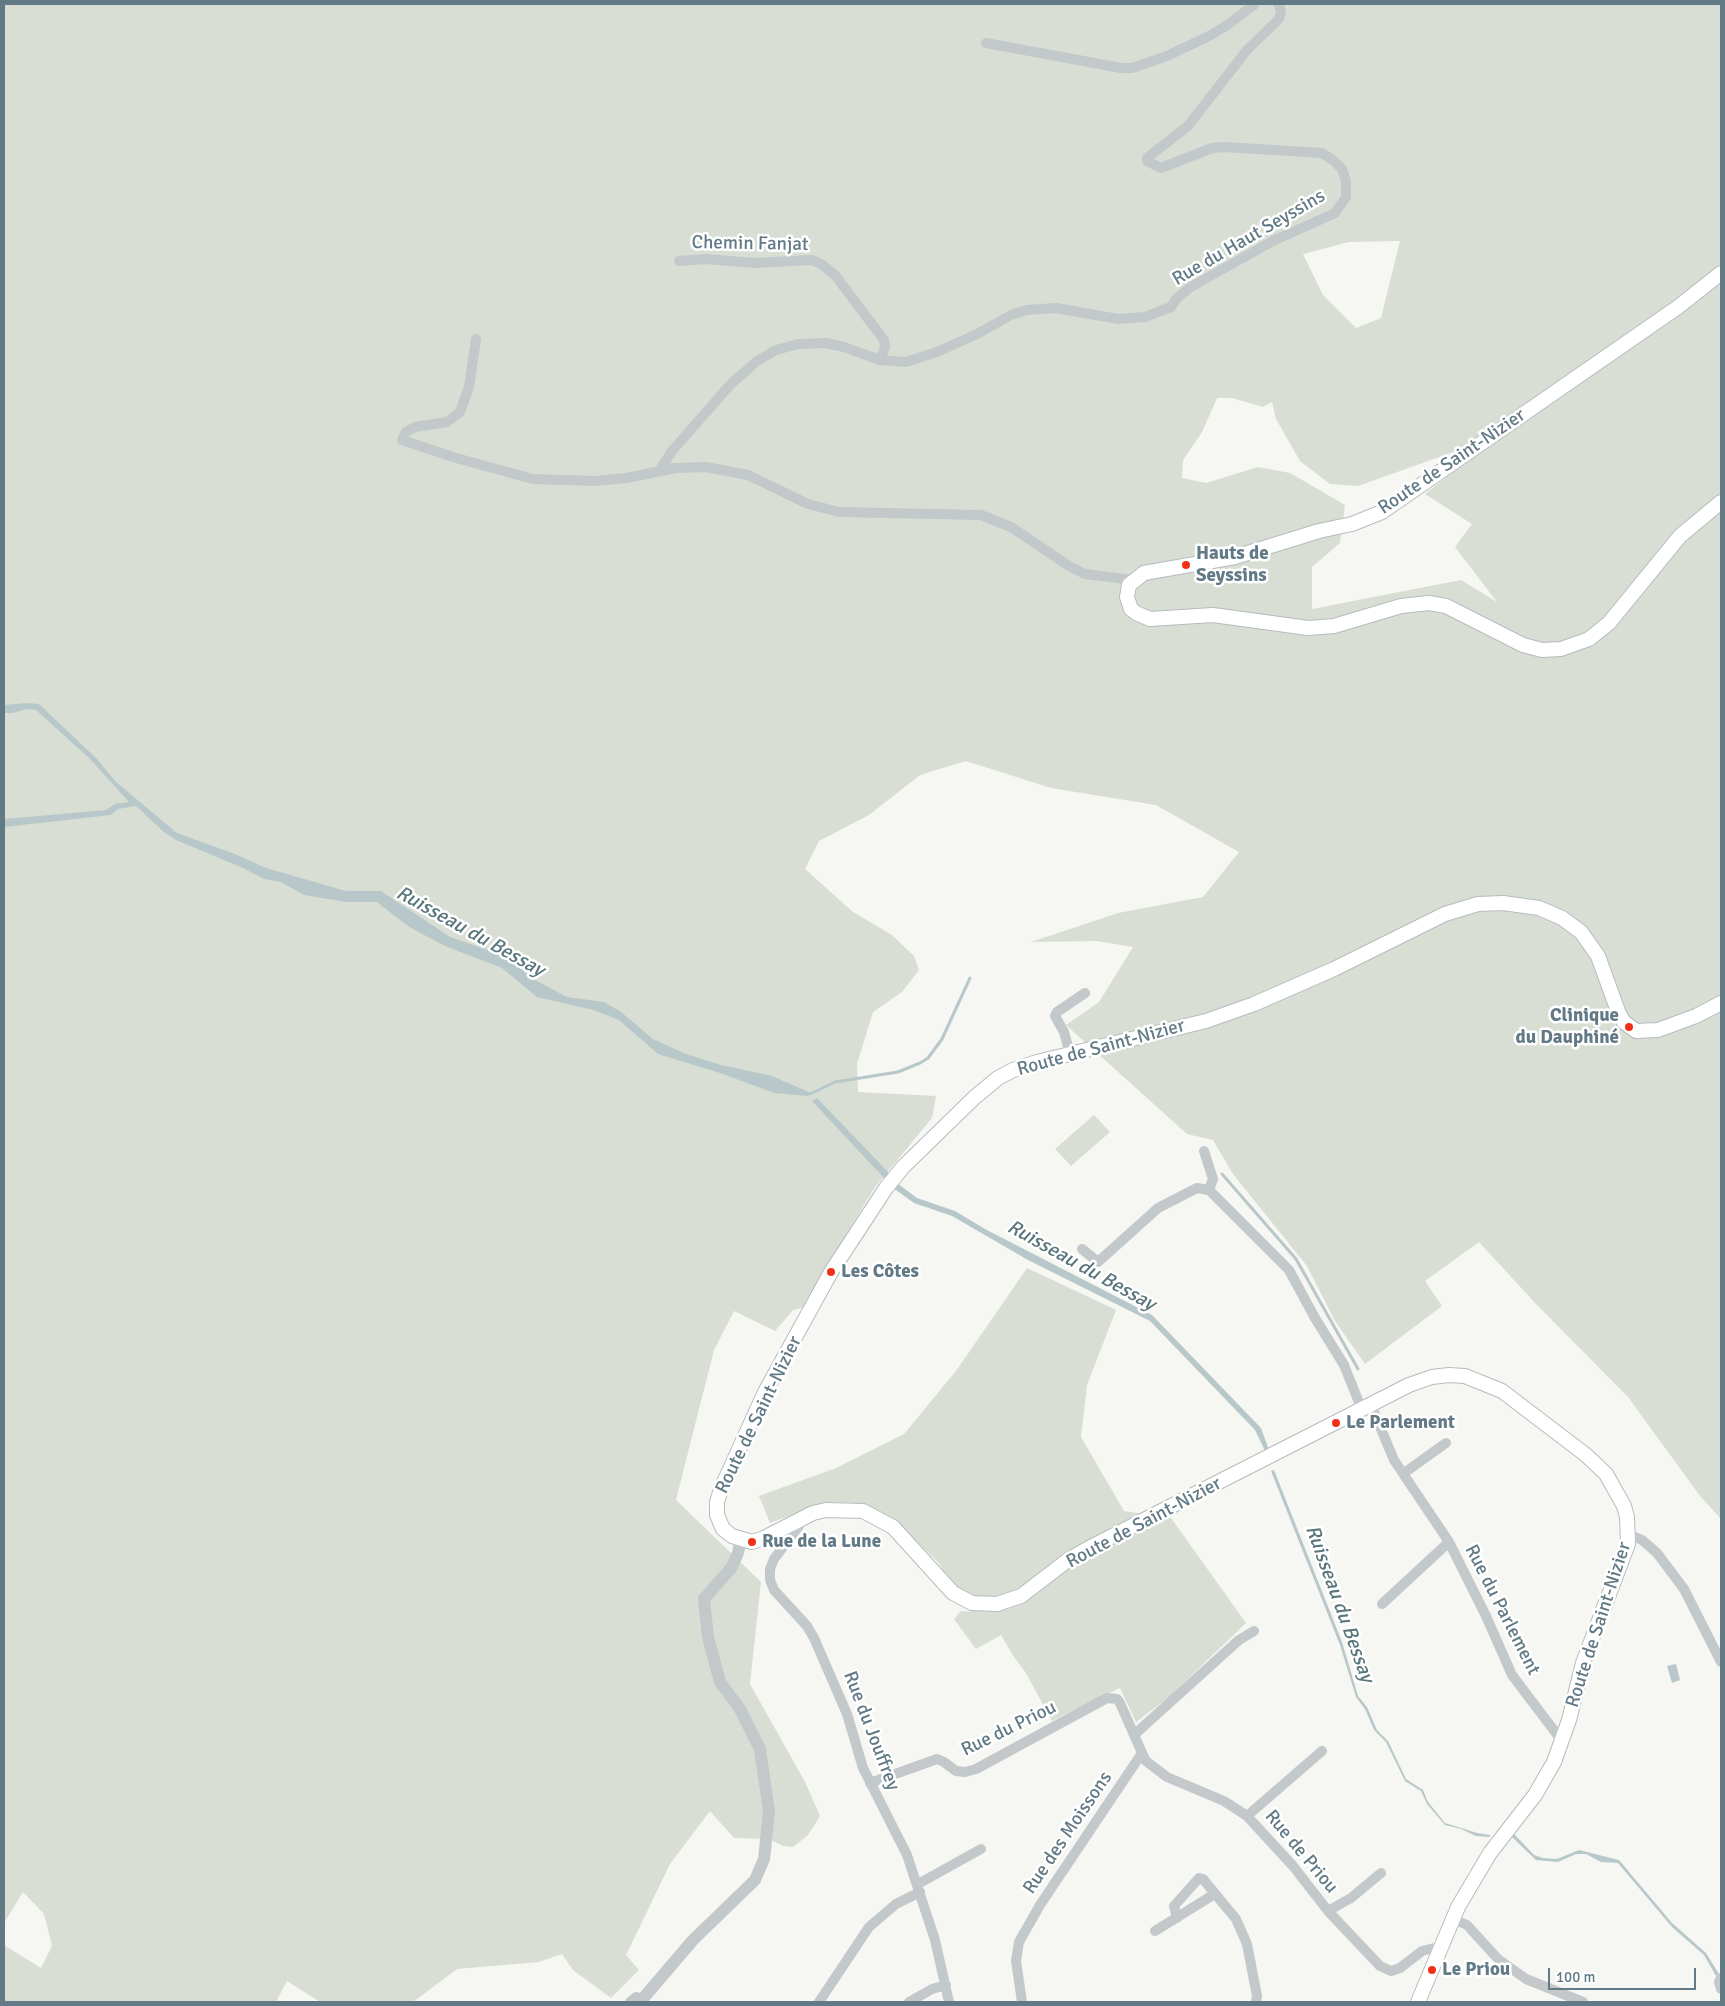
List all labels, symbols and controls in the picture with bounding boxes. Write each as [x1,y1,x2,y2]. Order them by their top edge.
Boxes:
street label: Rue du Haut Seyssins [1169,185,1329,291]
street label: Chemin Fanjat [691,232,809,256]
street label: Route de Saint-Nizier [1374,404,1530,520]
place label: Hauts de Seyssins [1196,543,1269,587]
marker: Hauts de Seyssins [1180,559,1192,571]
water label: Ruisseau du Bessay [392,881,548,983]
place label: Clinique du Dauphiné [1515,1005,1619,1049]
street label: Route de Saint-Nizier [1015,1015,1187,1081]
marker: Clinique du Dauphiné [1623,1021,1635,1033]
water label: Ruisseau du Bessay [1003,1215,1159,1317]
place label: Les Côtes [841,1261,919,1283]
marker: Les Côtes [825,1266,837,1278]
street label: Route de Saint-Nizier [711,1332,807,1498]
place label: Le Parlement [1346,1412,1455,1434]
marker: Le Parlement [1330,1417,1342,1429]
street label: Route de Saint-Nizier [1062,1472,1226,1574]
water label: Ruisseau du Bessay [1299,1522,1379,1686]
place label: Rue de la Lune [762,1531,881,1553]
marker: Rue de la Lune [746,1536,758,1548]
street label: Route de Saint-Nizier [1561,1539,1637,1711]
street label: Rue du Parlement [1459,1541,1545,1679]
street label: Rue du Jouffrey [838,1668,904,1794]
street label: Rue du Priou [958,1696,1060,1762]
street label: Rue des Moissons [1019,1767,1117,1899]
street label: Rue de Priou [1259,1806,1343,1898]
scale bar [1550,1958,1698,1990]
place label: Le Priou [1442,1959,1510,1981]
marker: Le Priou [1426,1964,1438,1976]
text: 100 m [1556,1968,1596,1986]

